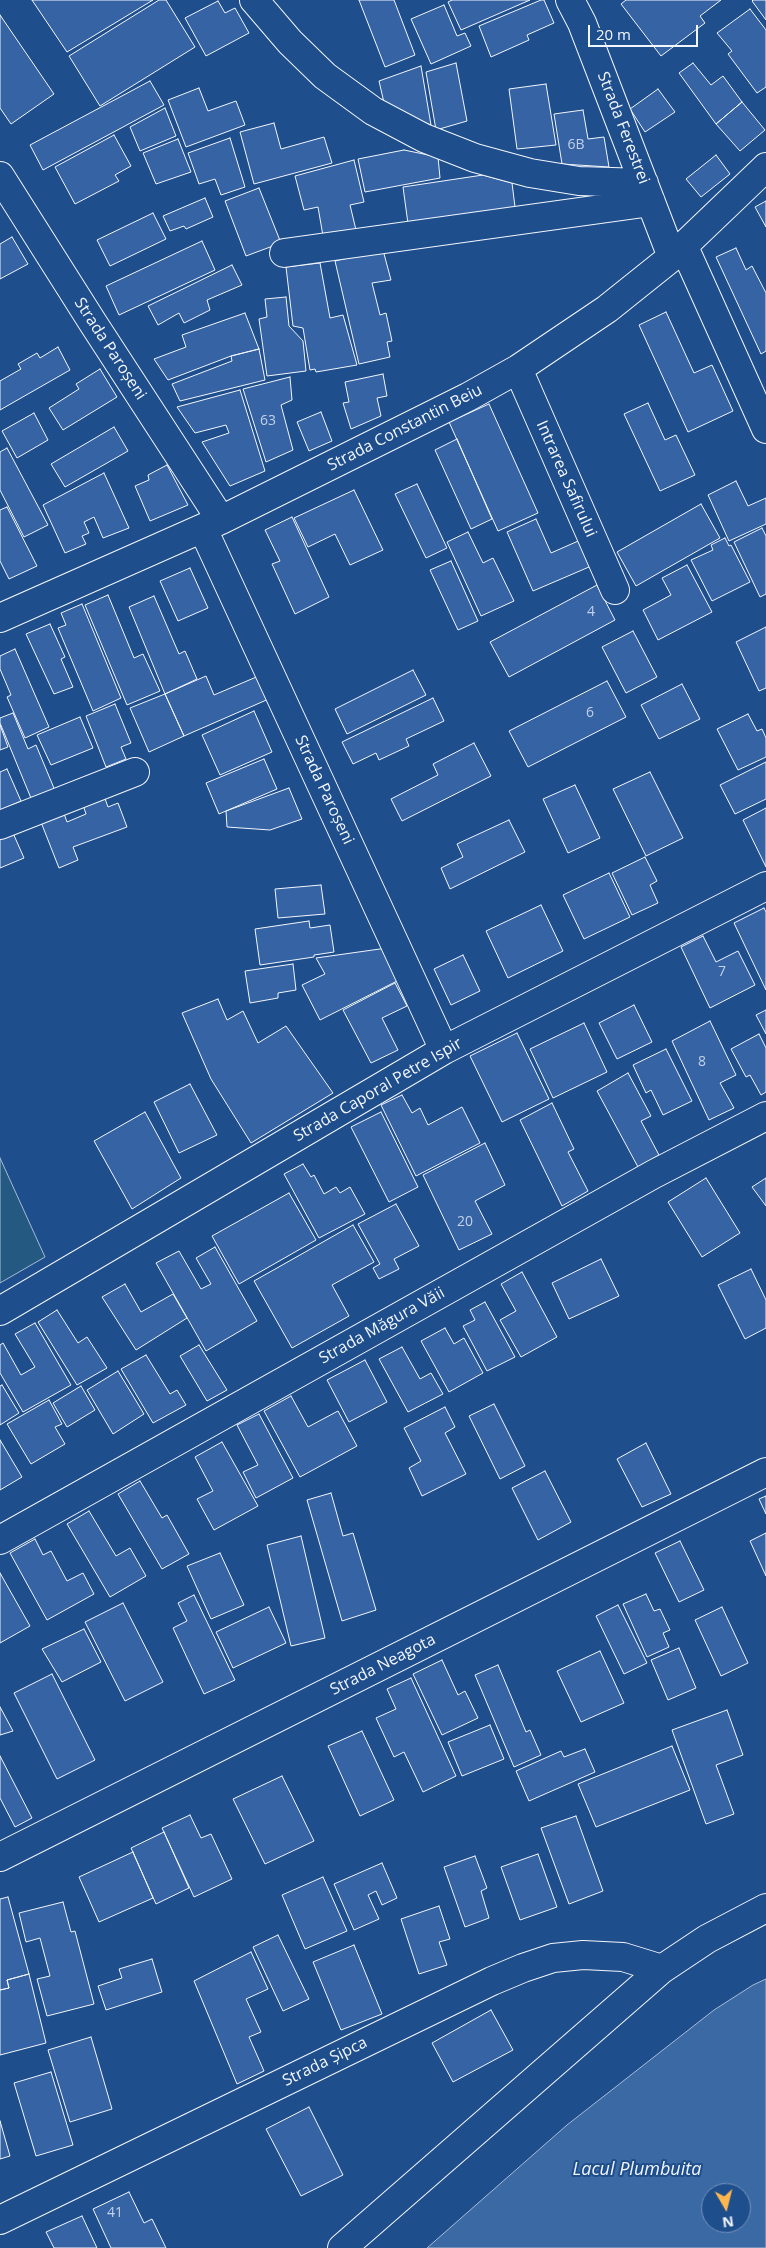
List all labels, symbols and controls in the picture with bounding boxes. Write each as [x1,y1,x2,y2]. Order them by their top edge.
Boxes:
scale bar [591,15,701,47]
text: 20 m [596,24,631,44]
street label: Strada Ferestrei [593,69,653,187]
house number: 6B [567,137,585,153]
street label: Strada Paroșeni [70,294,150,404]
street label: Strada Constantin Beiu [324,381,486,475]
house number: 63 [260,413,276,429]
street label: Intrarea Safirului [532,418,600,540]
house number: 4 [587,604,595,620]
house number: 6 [586,705,594,721]
street label: Strada Paroșeni [290,733,358,847]
house number: 7 [718,964,726,980]
street label: Strada Caporal Petre Ispir [290,1034,466,1146]
house number: 8 [698,1054,706,1070]
house number: 20 [457,1214,473,1230]
street label: Strada Măgura Văii [316,1284,448,1368]
street label: Strada Neagota [327,1630,439,1700]
street label: Strada Șipca [279,2033,371,2091]
water label: Lacul Plumbuita [573,2159,701,2181]
north arrow [701,2183,751,2233]
house number: 41 [107,2205,123,2221]
text: N [721,2212,735,2233]

